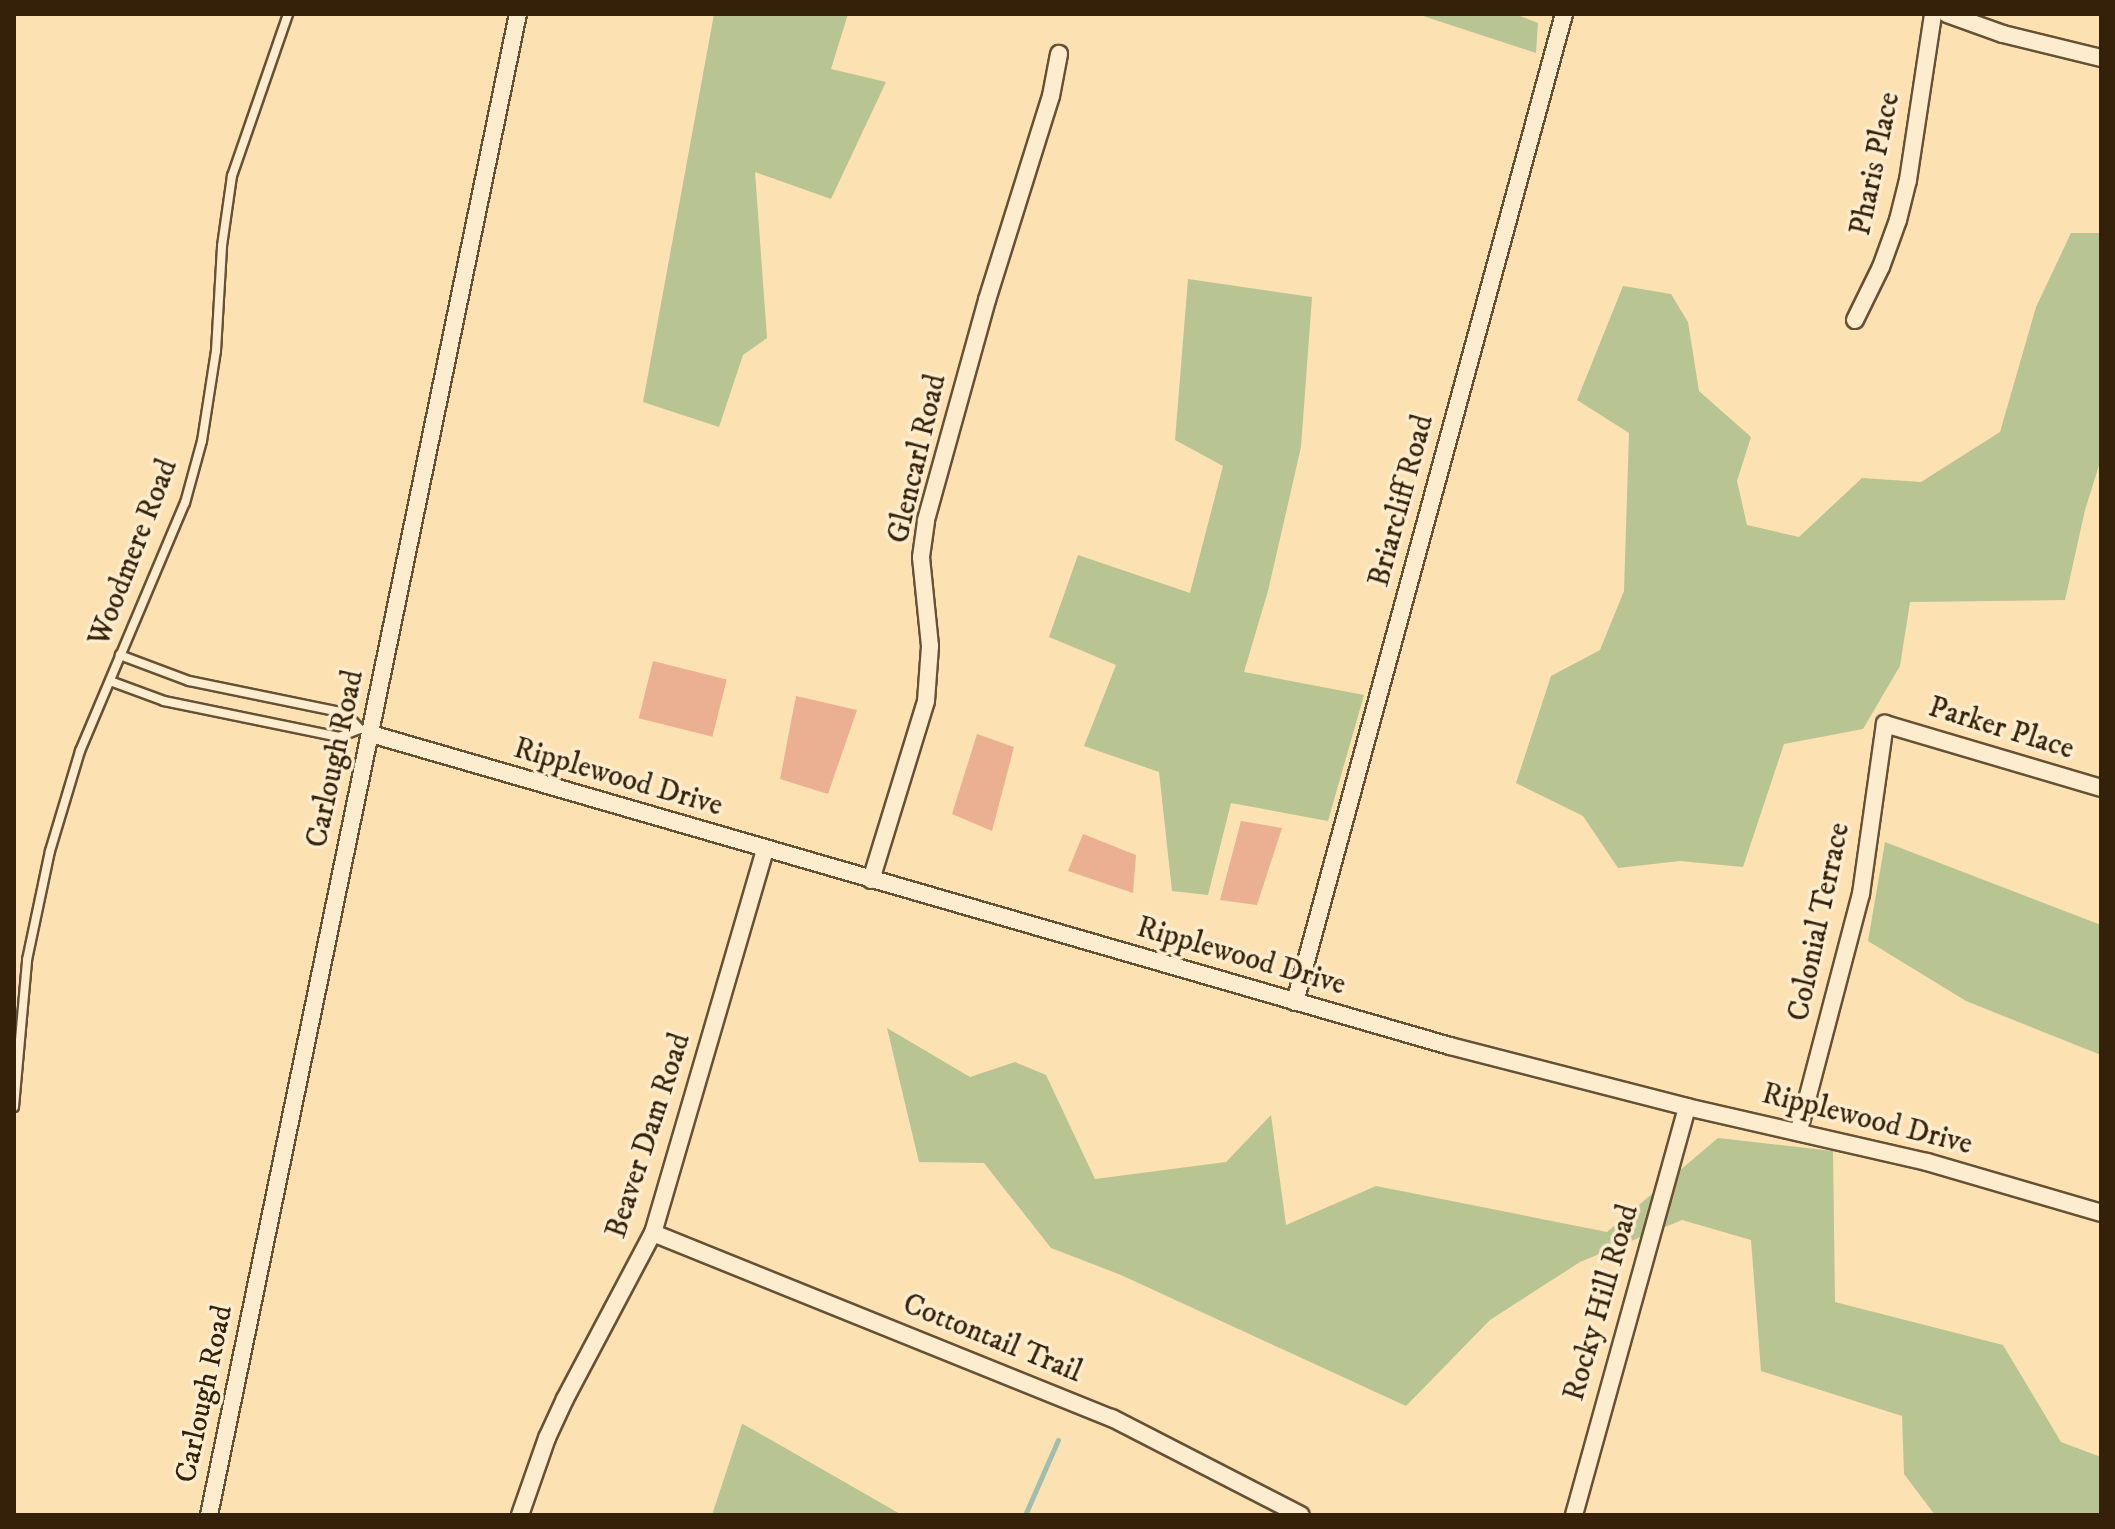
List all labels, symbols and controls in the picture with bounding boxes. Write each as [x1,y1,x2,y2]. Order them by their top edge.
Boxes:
street label: Pharis Place [1843,89,1909,239]
street label: Glencarl Road [881,371,955,547]
street label: Briarcliff Road [1362,411,1442,591]
street label: Woodmere Road [82,455,186,651]
street label: Carlough Road [300,667,372,851]
street label: Parker Place [1924,690,2078,768]
street label: Ripplewood Drive [509,731,727,825]
street label: Colonial Terrace [1781,819,1859,1025]
street label: Ripplewood Drive [1132,910,1350,1004]
street label: Beaver Dam Road [599,1029,699,1243]
street label: Ripplewood Drive [1758,1076,1976,1164]
street label: Rocky Hill Road [1557,1201,1647,1405]
street label: Cottontail Trail [897,1287,1087,1391]
street label: Carlough Road [169,1302,241,1486]

